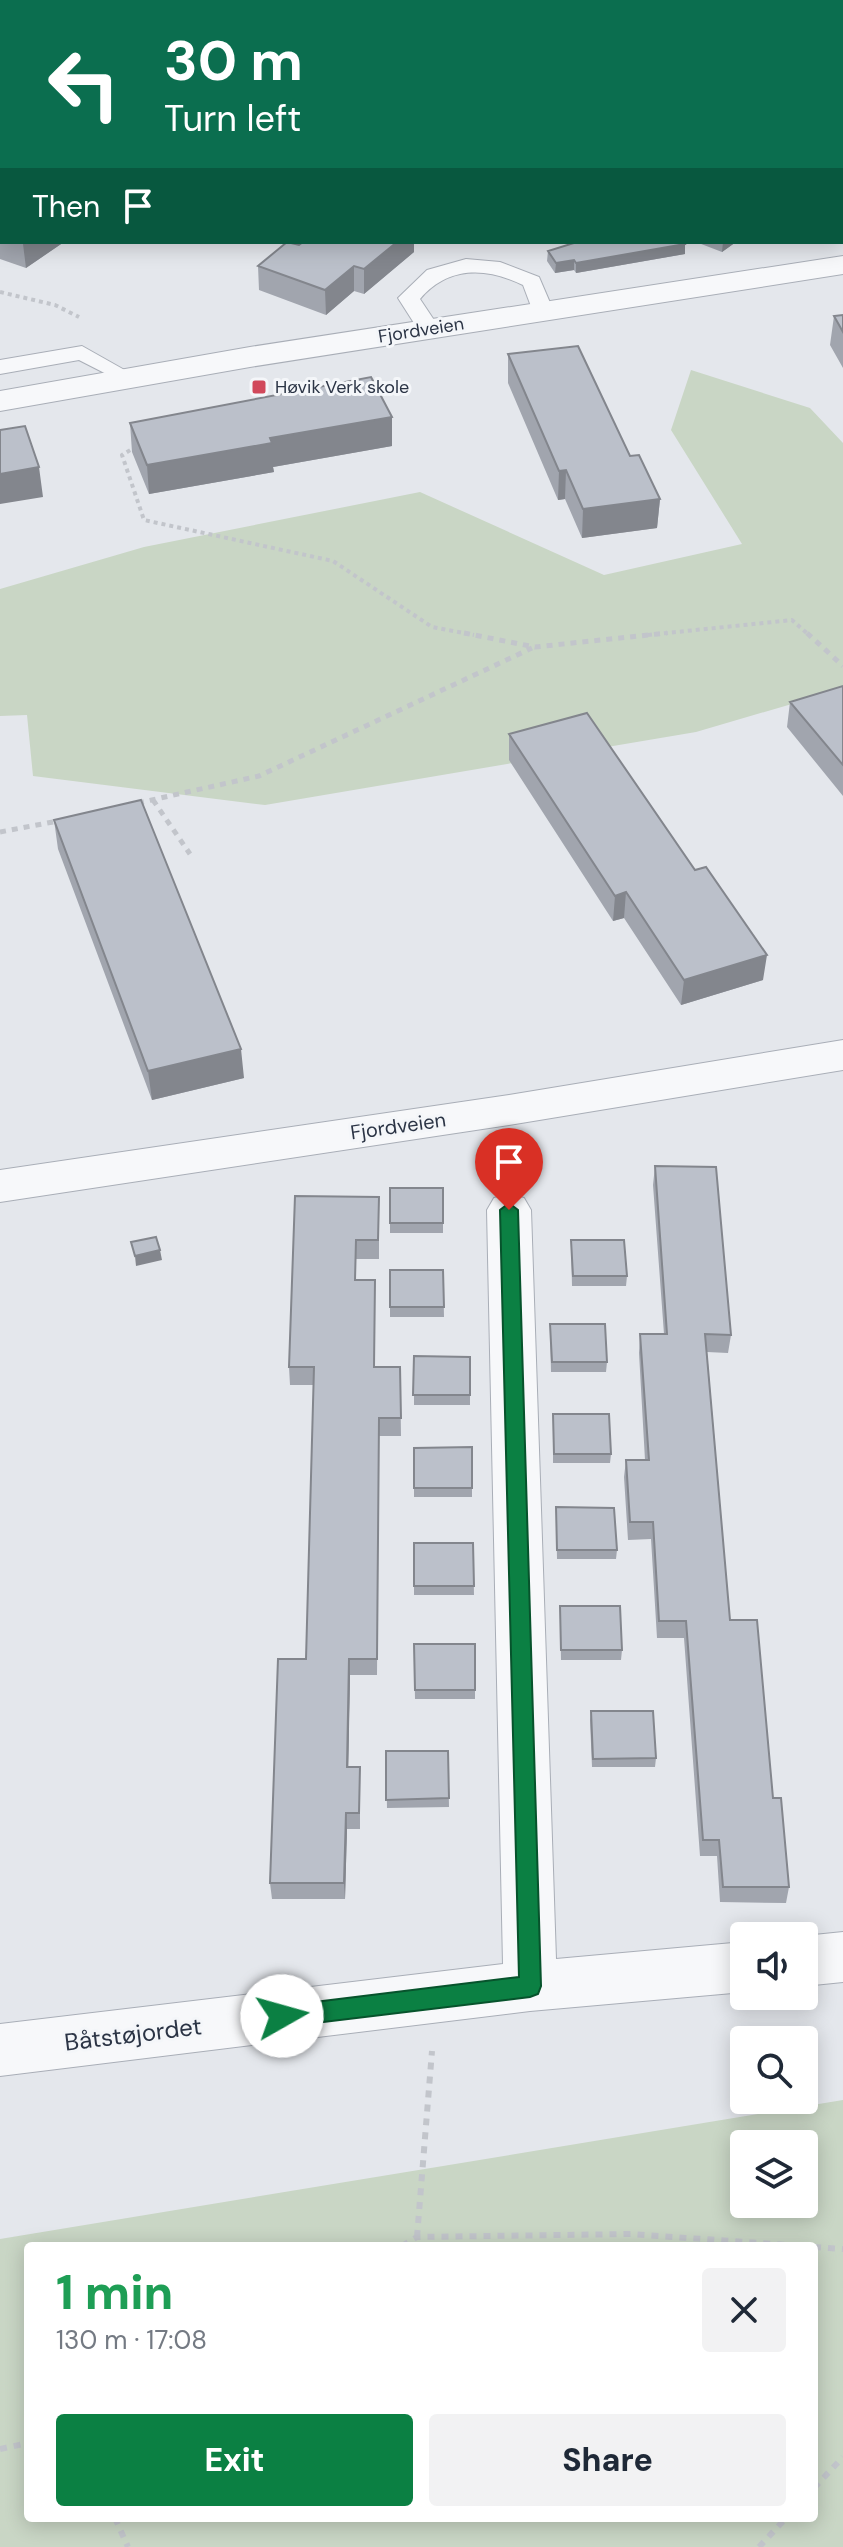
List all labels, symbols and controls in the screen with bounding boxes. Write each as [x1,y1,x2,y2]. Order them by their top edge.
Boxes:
text: 30 m [164,24,303,97]
icon: left [32,32,136,136]
text: Turn left [164,95,301,142]
icon: arrive [116,184,160,228]
text: Then [32,187,100,226]
street label: Fjordveien [376,311,466,349]
place label: Høvik Verk skole [275,375,409,399]
marker: Høvik Verk skole [250,378,268,396]
street label: Fjordveien [349,1106,447,1146]
pin [475,1128,543,1210]
icon: arrive [487,1140,531,1184]
map controls [730,1922,818,2218]
button: sound [730,1922,818,2010]
position arrow [240,1974,324,2058]
street label: Båtstøjordet [63,2010,203,2058]
button: search [730,2026,818,2114]
button: layers [730,2130,818,2218]
text: 1 min [56,2261,173,2324]
button: close [702,2268,786,2352]
text: 130 m · 17:08 [56,2323,207,2357]
button: Exit [56,2414,413,2506]
button: Share [429,2414,786,2506]

